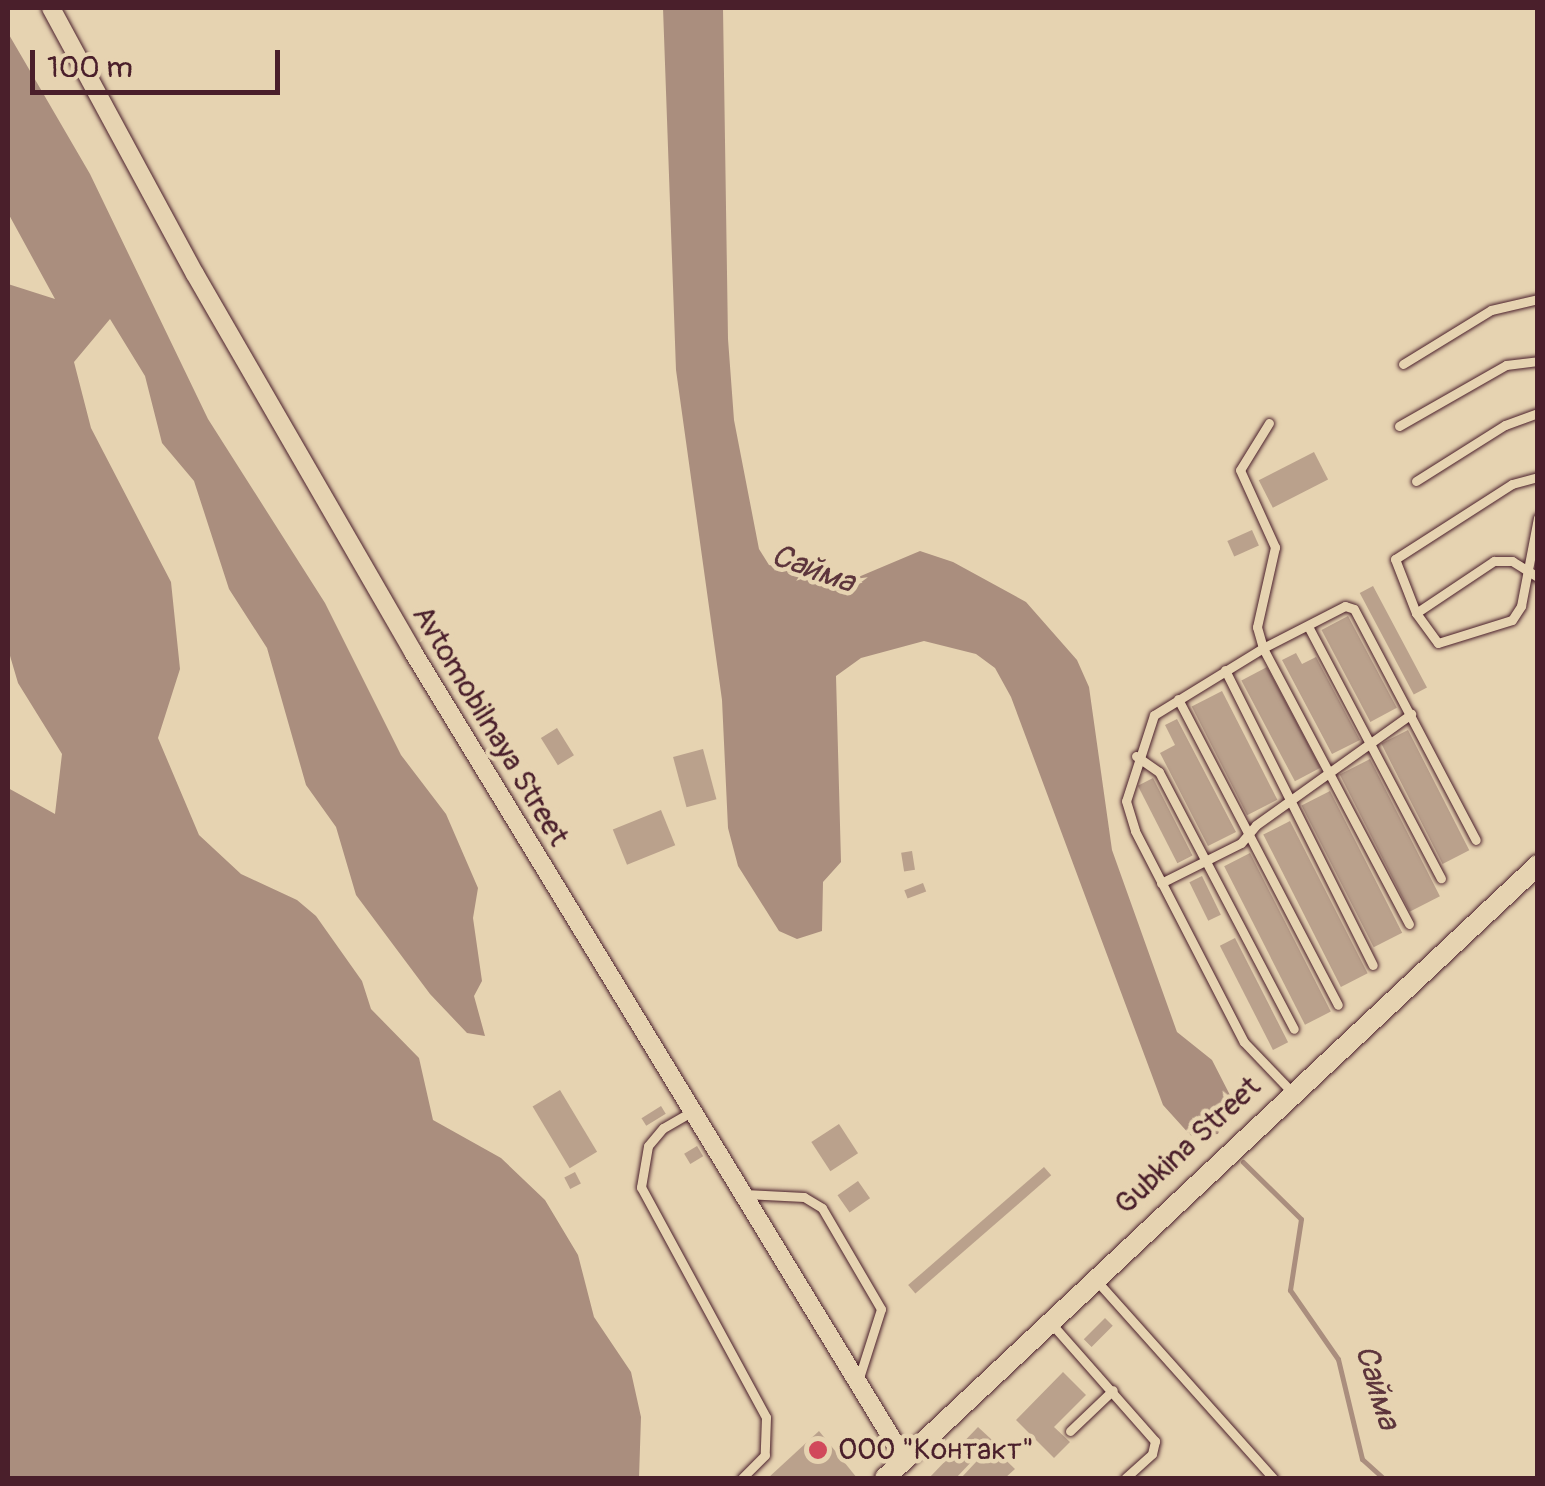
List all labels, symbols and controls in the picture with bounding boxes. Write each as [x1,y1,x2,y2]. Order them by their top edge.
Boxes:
scale bar [35,30,285,92]
text: 100 m [47,49,133,86]
water label: Сайма [766,536,860,602]
street label: Avtomobilnaya Street [404,599,576,853]
street label: Gubkina Street [1108,1069,1268,1223]
water label: Сайма [1346,1340,1408,1434]
place label: ООО "Контакт" [838,1432,1034,1468]
marker: ООО "Контакт" [807,1439,829,1461]

